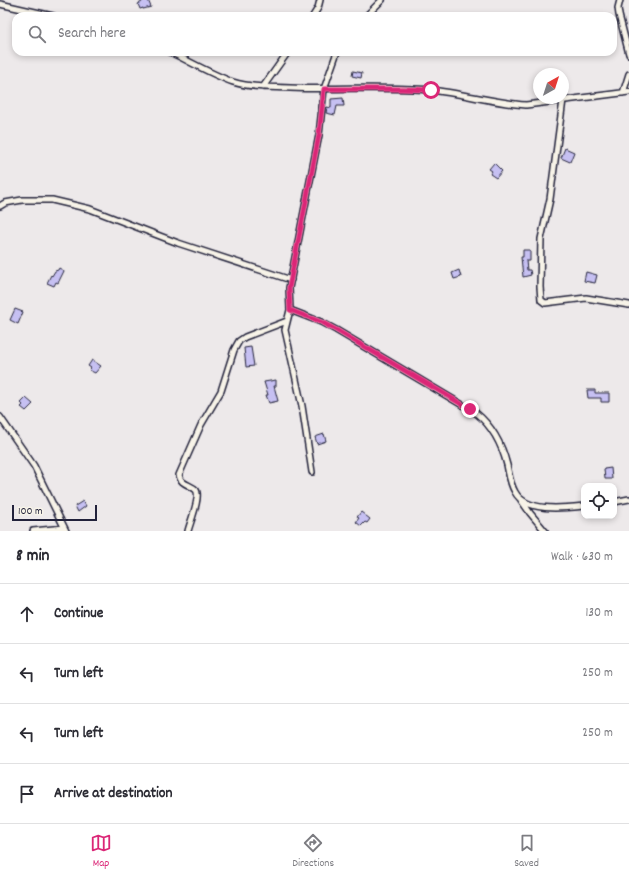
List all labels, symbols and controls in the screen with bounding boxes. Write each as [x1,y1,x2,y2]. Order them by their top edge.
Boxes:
search box [12,12,617,56]
icon: search [26,23,48,45]
text: Search here [58,23,126,45]
north arrow [533,68,569,104]
route start [422,81,440,99]
route end [461,400,479,418]
map controls [581,483,617,519]
button: locate [581,483,617,519]
scale bar [12,503,97,522]
text: 100 m [18,504,42,520]
text: 8 min [16,545,49,569]
text: Walk · 630 m [551,548,613,567]
icon: ahead [16,603,38,625]
text: Continue [54,603,103,625]
text: 130 m [585,604,613,623]
icon: left [16,663,38,685]
text: Turn left [54,663,103,685]
text: 250 m [582,664,613,683]
icon: left [16,723,38,745]
text: Turn left [54,723,103,745]
text: 250 m [582,724,613,743]
icon: arrive [16,783,38,805]
text: Arrive at destination [54,783,172,805]
tab: Map [90,832,112,872]
tab: Directions [292,832,334,872]
tab: Saved [514,832,539,872]

